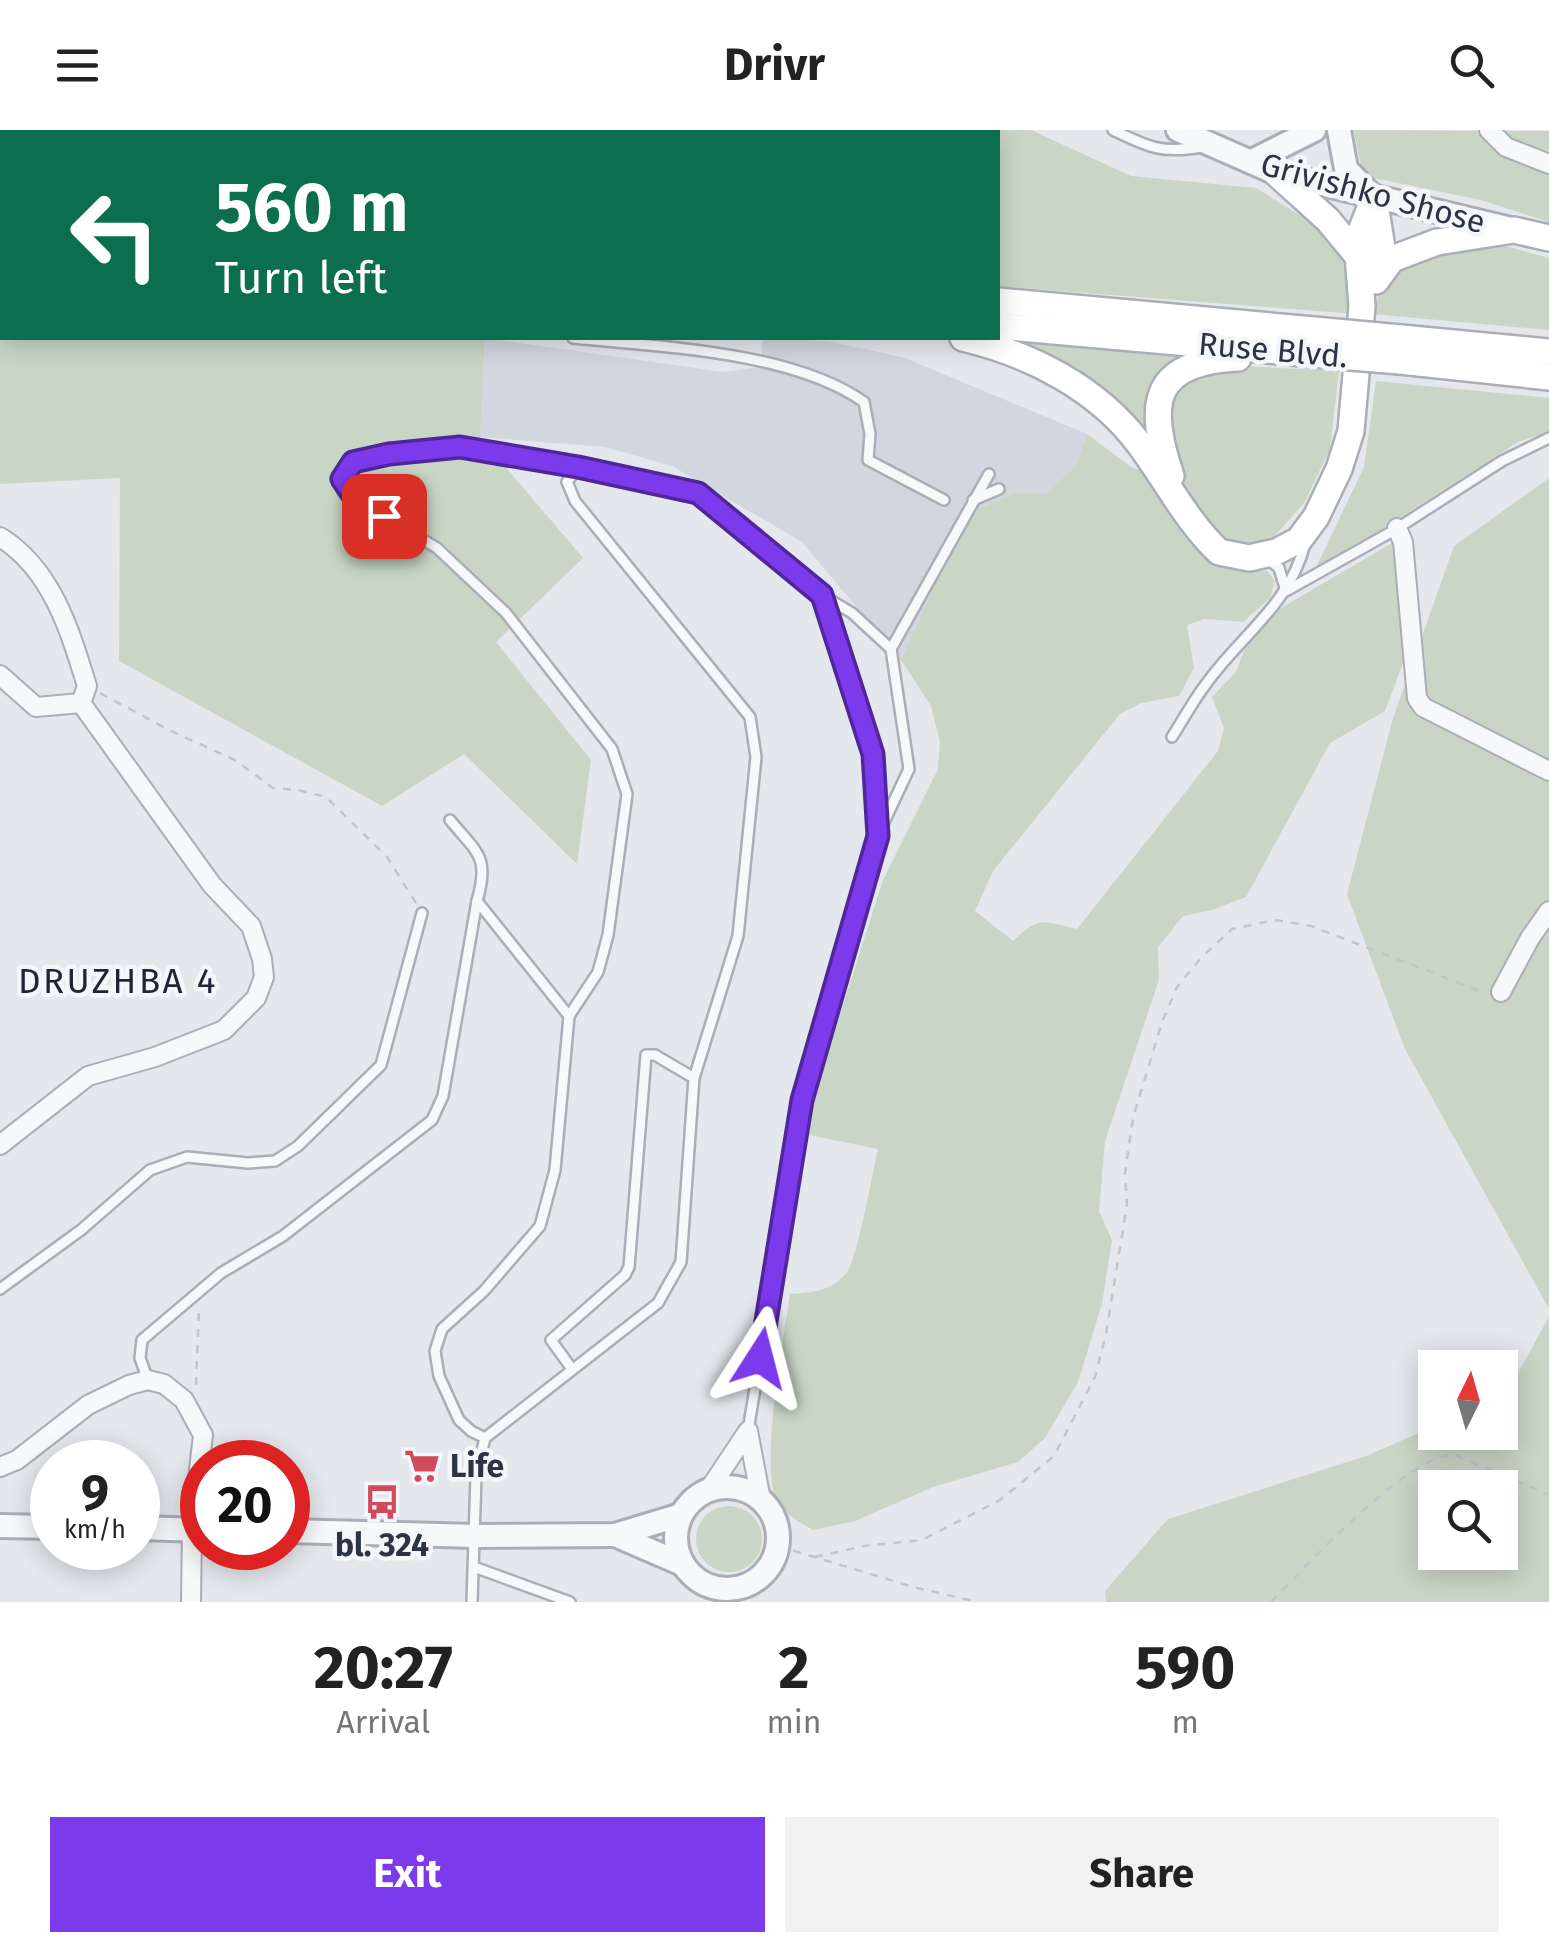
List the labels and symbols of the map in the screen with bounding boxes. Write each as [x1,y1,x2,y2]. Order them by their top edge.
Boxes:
street label: Grivishko Shose [1257,145,1489,241]
street label: Ruse Blvd. [1197,325,1349,375]
pin [342,474,427,559]
district label: DRUZHBA 4 [18,960,218,1002]
position arrow [708,1306,812,1410]
north arrow [1418,1350,1518,1450]
speed limit sign: 20 [180,1440,310,1570]
supermarket icon: Life [403,1447,441,1485]
place label: Life [450,1447,504,1485]
bus stop icon: bl. 324 [363,1483,401,1521]
place label: bl. 324 [335,1526,429,1564]

